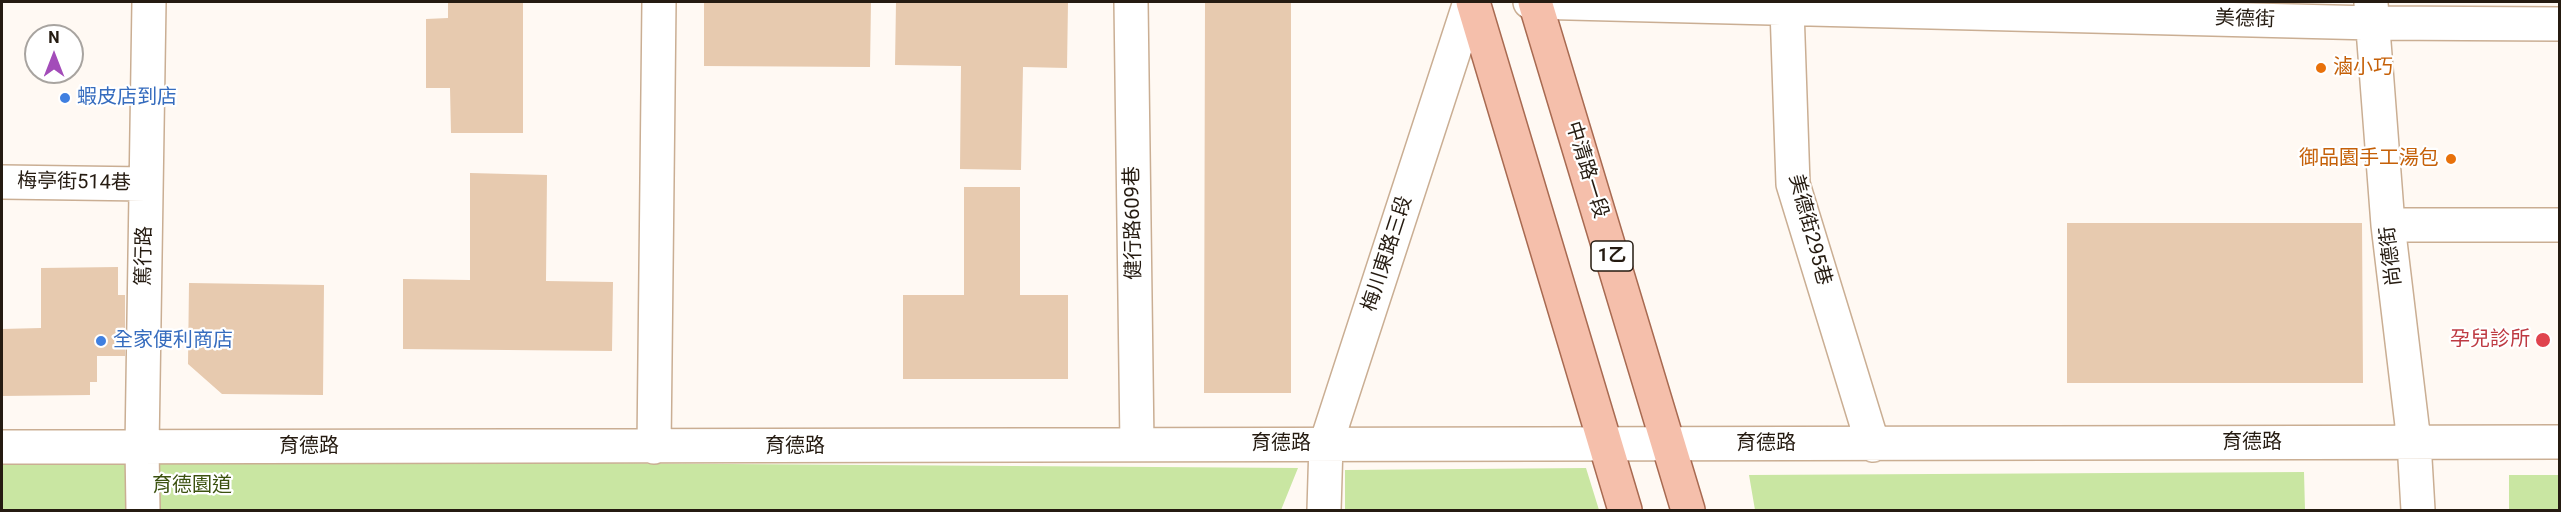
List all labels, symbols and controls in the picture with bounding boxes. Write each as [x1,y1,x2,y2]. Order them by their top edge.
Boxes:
street label: 美德街 [2215,7,2275,33]
north arrow [24,24,84,84]
text: N [48,28,60,47]
place label: 滷小巧 [2333,56,2393,80]
marker: 滷小巧 [2314,61,2328,75]
place label: 蝦皮店到店 [77,86,177,110]
marker: 蝦皮店到店 [58,91,72,105]
street label: 中清路一段 [1560,119,1612,221]
place label: 御品園手工湯包 [2299,147,2439,171]
marker: 御品園手工湯包 [2444,152,2458,166]
street label: 健行路609巷 [1121,166,1147,280]
street label: 梅亭街514巷 [17,170,131,196]
street label: 美德街295巷 [1783,172,1835,288]
street label: 梅川東路三段 [1358,193,1418,315]
street label: 尚德街 [2376,225,2408,287]
street label: 篤行路 [132,226,158,286]
road number: 1乙 [1591,241,1633,271]
place label: 孕兒診所 [2450,328,2530,352]
place label: 全家便利商店 [113,329,233,353]
marker: 孕兒診所 [2534,331,2552,349]
marker: 全家便利商店 [94,334,108,348]
street label: 育德路 [2222,431,2282,455]
street label: 育德路 [1251,432,1311,456]
street label: 育德路 [1736,432,1796,456]
street label: 育德路 [279,435,339,459]
street label: 育德路 [765,435,825,459]
park label: 育德園道 [152,474,232,498]

